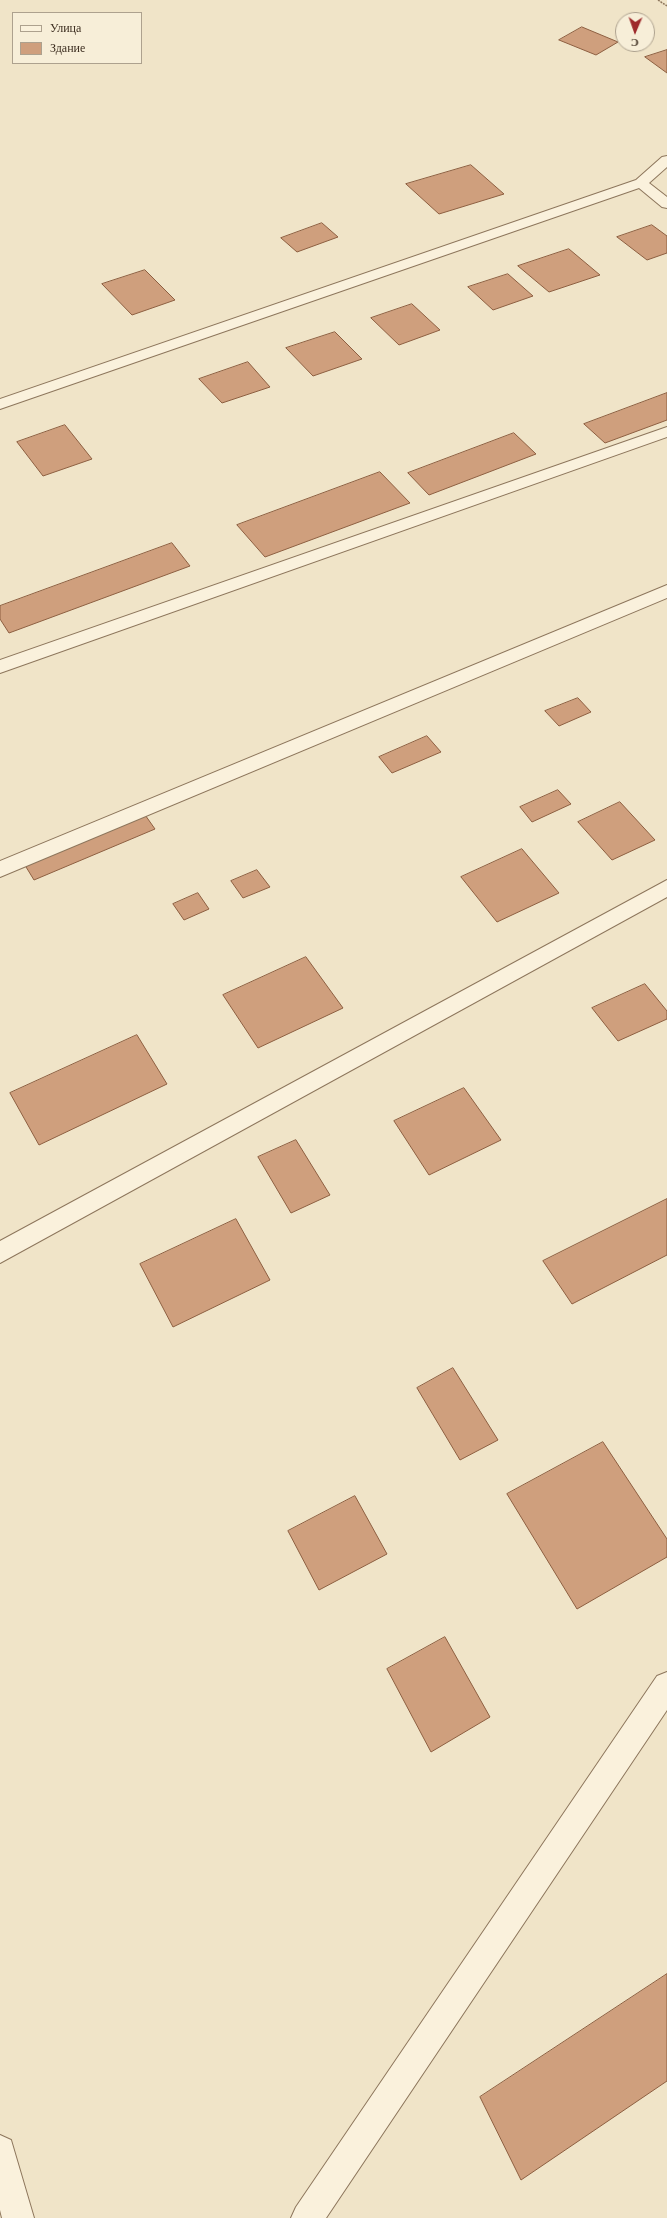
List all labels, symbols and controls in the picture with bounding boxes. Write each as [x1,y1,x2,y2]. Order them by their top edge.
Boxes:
legend [12,12,142,64]
north arrow [615,12,655,52]
text: Улица [50,21,81,35]
text: С [630,37,639,49]
text: Здание [50,41,85,55]

